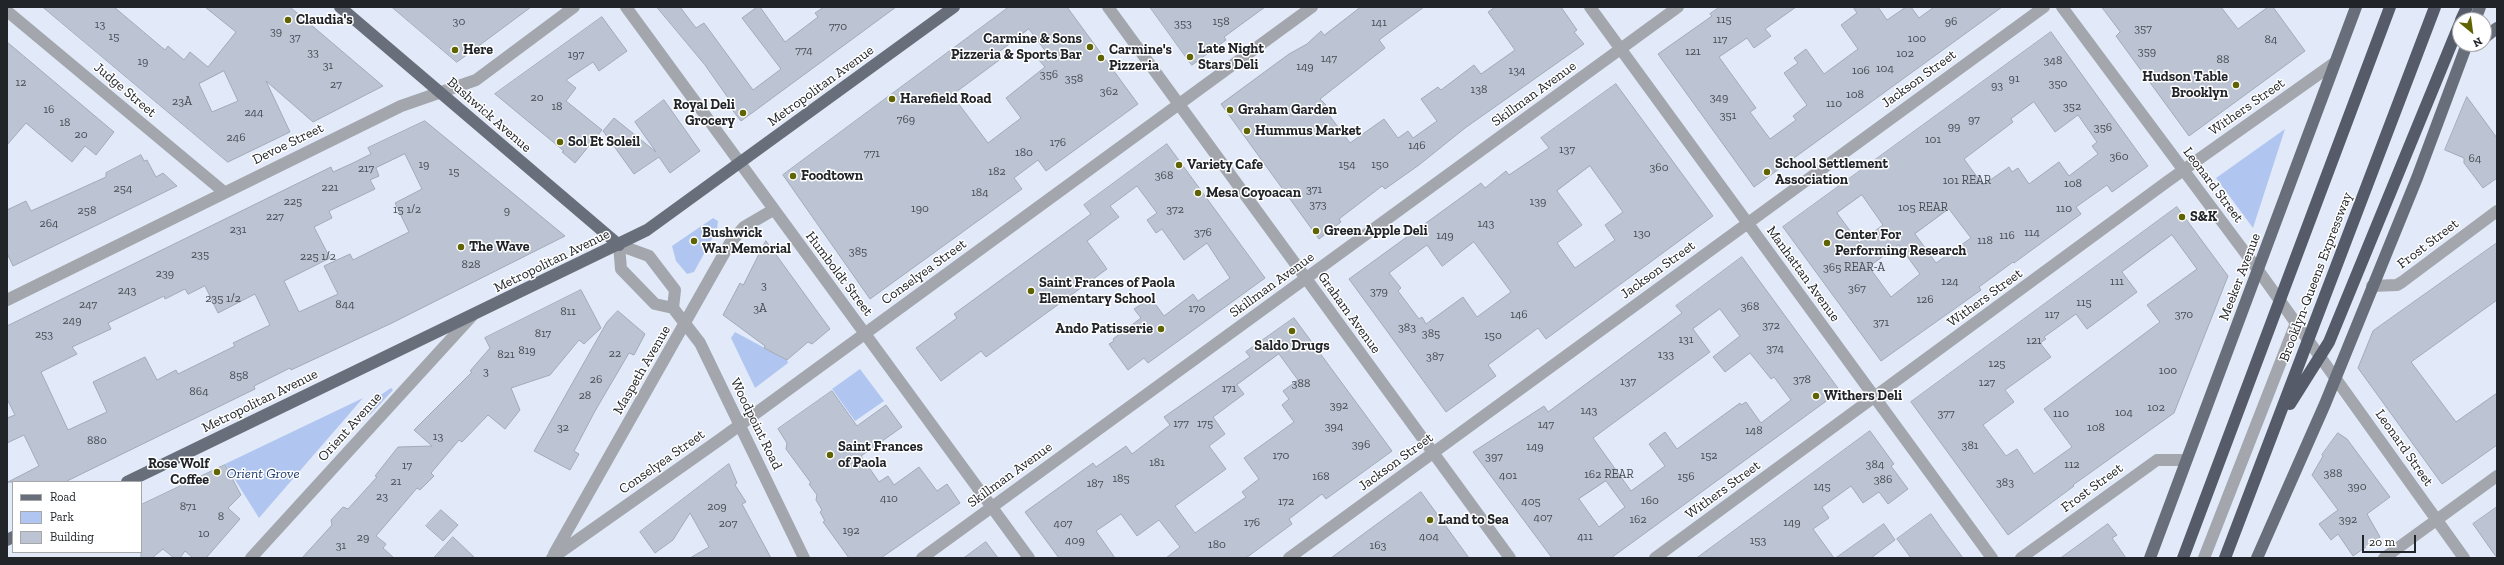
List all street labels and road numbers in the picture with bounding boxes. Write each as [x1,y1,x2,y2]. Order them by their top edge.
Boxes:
street label: Metropolitan Avenue [765,42,877,130]
street label: Jackson Street [1878,46,1960,112]
street label: Skillman Avenue [1488,58,1580,130]
street label: Judge Street [91,59,159,121]
street label: Bushwick Avenue [444,74,534,156]
street label: Withers Street [2206,75,2288,139]
street label: Devoe Street [250,120,326,168]
street label: Leonard Street [2179,144,2247,226]
street label: Brooklyn-Queens Expressway [2276,190,2356,364]
street label: Frost Street [2394,216,2462,272]
street label: Manhattan Avenue [1763,223,1843,325]
street label: Metropolitan Avenue [491,226,613,296]
street label: Humboldt Street [802,228,876,320]
street label: Meeker Avenue [2216,231,2264,323]
street label: Conselyea Street [878,236,970,308]
street label: Jackson Street [1617,237,1699,303]
street label: Skillman Avenue [1226,249,1318,321]
street label: Withers Street [1944,265,2026,331]
street label: Graham Avenue [1314,269,1384,357]
street label: Maspeth Avenue [610,323,674,417]
street label: Metropolitan Avenue [199,366,321,436]
street label: Woodpoint Road [727,375,785,473]
street label: Orient Avenue [315,389,385,465]
street label: Leonard Street [2371,406,2437,490]
street label: Conselyea Street [616,426,708,498]
street label: Jackson Street [1355,429,1437,495]
street label: Skillman Avenue [964,439,1056,511]
street label: Withers Street [1682,457,1764,523]
street label: Frost Street [2058,460,2126,516]

